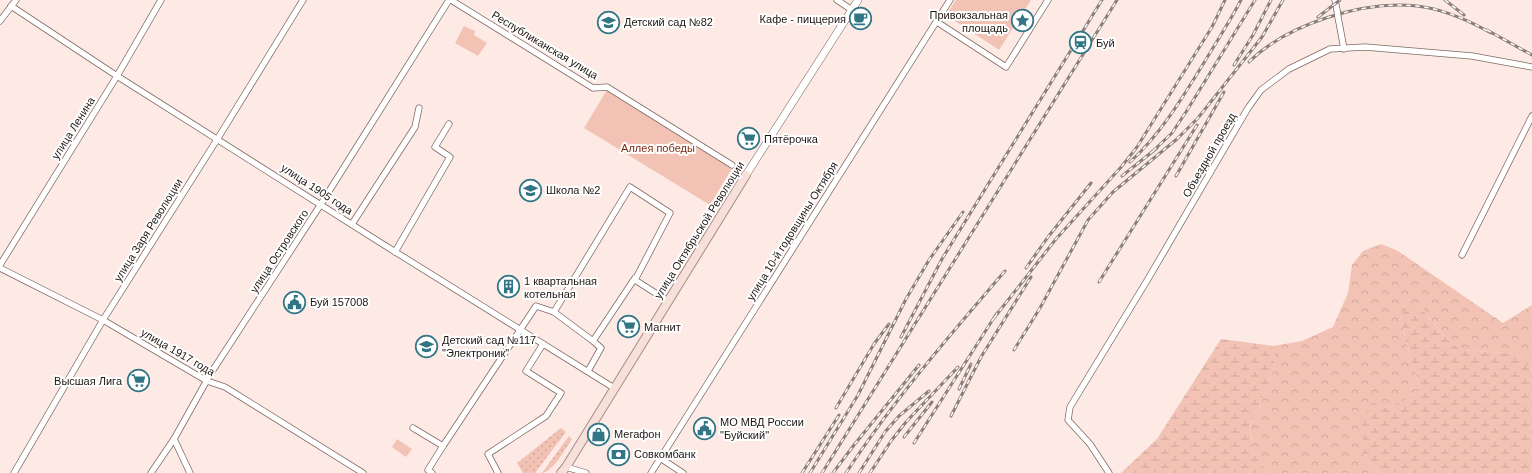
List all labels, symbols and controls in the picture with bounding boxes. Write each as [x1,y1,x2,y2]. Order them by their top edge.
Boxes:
cafe icon: Кафе - пиццерия [848,6,874,32]
place icon: Привокзальная площадь [1010,8,1036,34]
street label: Республиканская улица [490,9,601,82]
school or university icon: Детский сад №82 [595,9,621,35]
place label: Привокзальная площадь [930,9,1008,34]
place label: Кафе - пиццерия [760,13,846,25]
place label: Детский сад №82 [624,16,713,28]
station icon: Буй [1067,30,1093,56]
place label: Буй [1096,37,1115,49]
street label: улица Ленина [49,94,97,161]
street label: Объездной проезд [1180,110,1238,199]
supermarket icon: Пятёрочка [736,126,762,152]
place label: Пятёрочка [764,133,819,145]
park label: Аллея победы [621,142,695,154]
street label: улица Октябрьской Революции [652,159,746,301]
street label: улица 10-й годовщины Октября [744,159,840,303]
street label: улица 1905 года [279,161,356,217]
street label: улица Заря Революции [111,176,185,284]
school or university icon: Школа №2 [518,177,544,203]
place label: Школа №2 [546,184,600,196]
street label: улица Островского [248,207,310,295]
building icon: 1 квартальная котельная [496,274,522,300]
place label: 1 квартальная котельная [524,275,597,300]
public building icon: Буй 157008 [281,289,307,315]
place label: Буй 157008 [310,296,368,308]
supermarket icon: Магнит [615,314,641,340]
place label: Магнит [644,321,681,333]
street label: улица 1917 года [139,326,218,378]
school or university icon: Детский сад №117 "Электроник" [413,333,439,359]
place label: Детский сад №117 "Электроник" [442,334,536,359]
supermarket icon: Высшая Лига [125,368,151,394]
place label: Высшая Лига [54,375,123,387]
public building icon: МО МВД России "Буйский" [692,415,718,441]
place label: МО МВД России "Буйский" [720,416,804,441]
shop icon: Мегафон [586,421,612,447]
place label: Мегафон [614,428,661,440]
bank icon: Совкомбанк [605,441,631,467]
place label: Совкомбанк [634,448,696,460]

